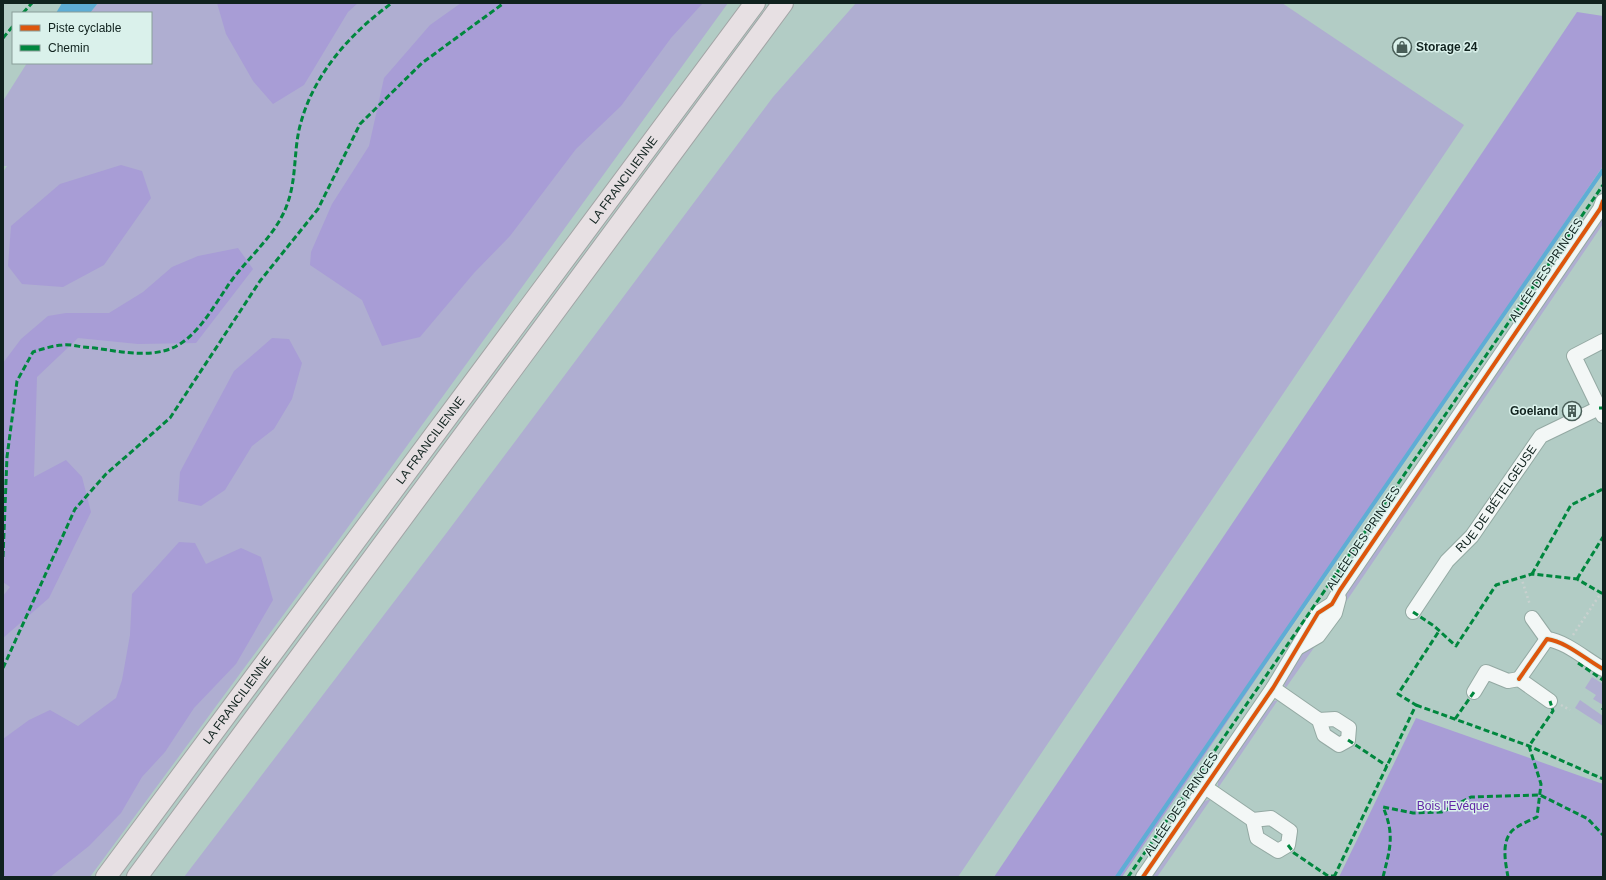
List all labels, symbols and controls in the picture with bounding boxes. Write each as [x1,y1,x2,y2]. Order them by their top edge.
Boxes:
legend [12,12,152,64]
text: Piste cyclable [48,21,122,35]
shop icon: Storage 24 [1391,36,1413,58]
place label: Storage 24 [1416,40,1478,54]
text: Chemin [48,41,89,55]
street label: LA FRANCILIENNE [586,134,661,227]
street label: ALLÉE DES PRINCES [1505,215,1586,325]
street label: LA FRANCILIENNE [393,394,467,487]
building icon: Goeland [1561,400,1583,422]
place label: Goeland [1510,404,1558,418]
street label: RUE DE BÉTELGEUSE [1453,442,1540,555]
street label: ALLÉE DES PRINCES [1322,483,1403,593]
street label: LA FRANCILIENNE [200,654,274,747]
street label: ALLÉE DES PRINCES [1140,749,1221,859]
park label: Bois l'Evéque [1417,799,1489,813]

